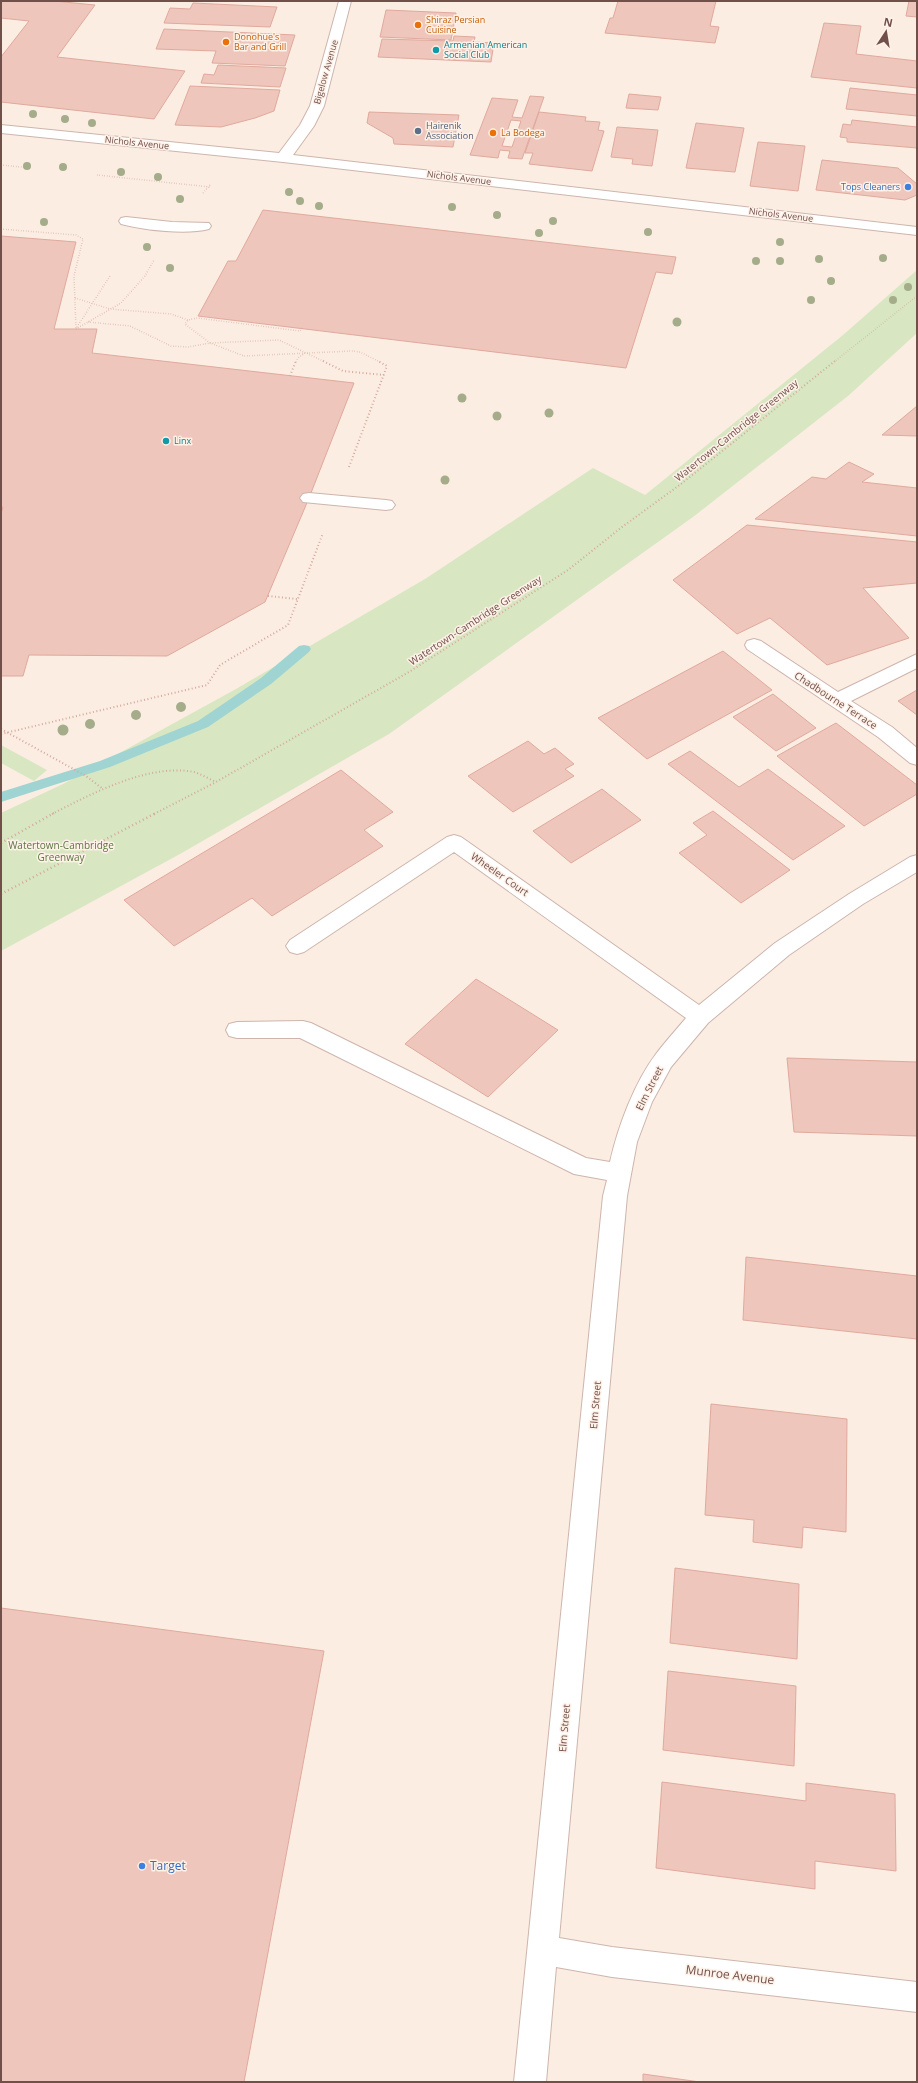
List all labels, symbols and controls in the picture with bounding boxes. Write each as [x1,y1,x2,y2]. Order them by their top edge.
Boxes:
north arrow [866,12,906,52]
place label: Shiraz Persian Cuisine [426,13,485,36]
text: N [882,13,894,30]
marker: Shiraz Persian Cuisine [413,20,423,30]
place label: Donohue's Bar and Grill [234,30,286,53]
marker: Donohue's Bar and Grill [221,37,231,47]
street label: Bigelow Avenue [310,38,341,106]
place label: Armenian American Social Club [444,38,527,61]
marker: Armenian American Social Club [431,45,441,55]
place label: Hairenik Association [426,119,474,142]
marker: Hairenik Association [413,126,423,136]
place label: La Bodega [501,126,545,139]
marker: La Bodega [488,128,498,138]
street label: Nichols Avenue [104,133,170,152]
street label: Nichols Avenue [426,167,492,188]
place label: Tops Cleaners [841,180,900,193]
marker: Tops Cleaners [903,182,913,192]
street label: Nichols Avenue [748,204,814,225]
street label: Watertown-Cambridge Greenway [671,375,802,484]
place label: Linx [174,434,191,447]
marker: Linx [161,436,171,446]
street label: Watertown-Cambridge Greenway [406,571,545,668]
street label: Chadbourne Terrace [792,668,880,732]
park label: Watertown-Cambridge Greenway [8,838,114,864]
street label: Wheeler Court [468,849,532,899]
street label: Elm Street [632,1063,666,1113]
street label: Elm Street [586,1380,604,1429]
street label: Elm Street [555,1703,573,1752]
place label: Target [150,1857,186,1874]
marker: Target [137,1861,147,1871]
street label: Munroe Avenue [685,1961,776,1988]

